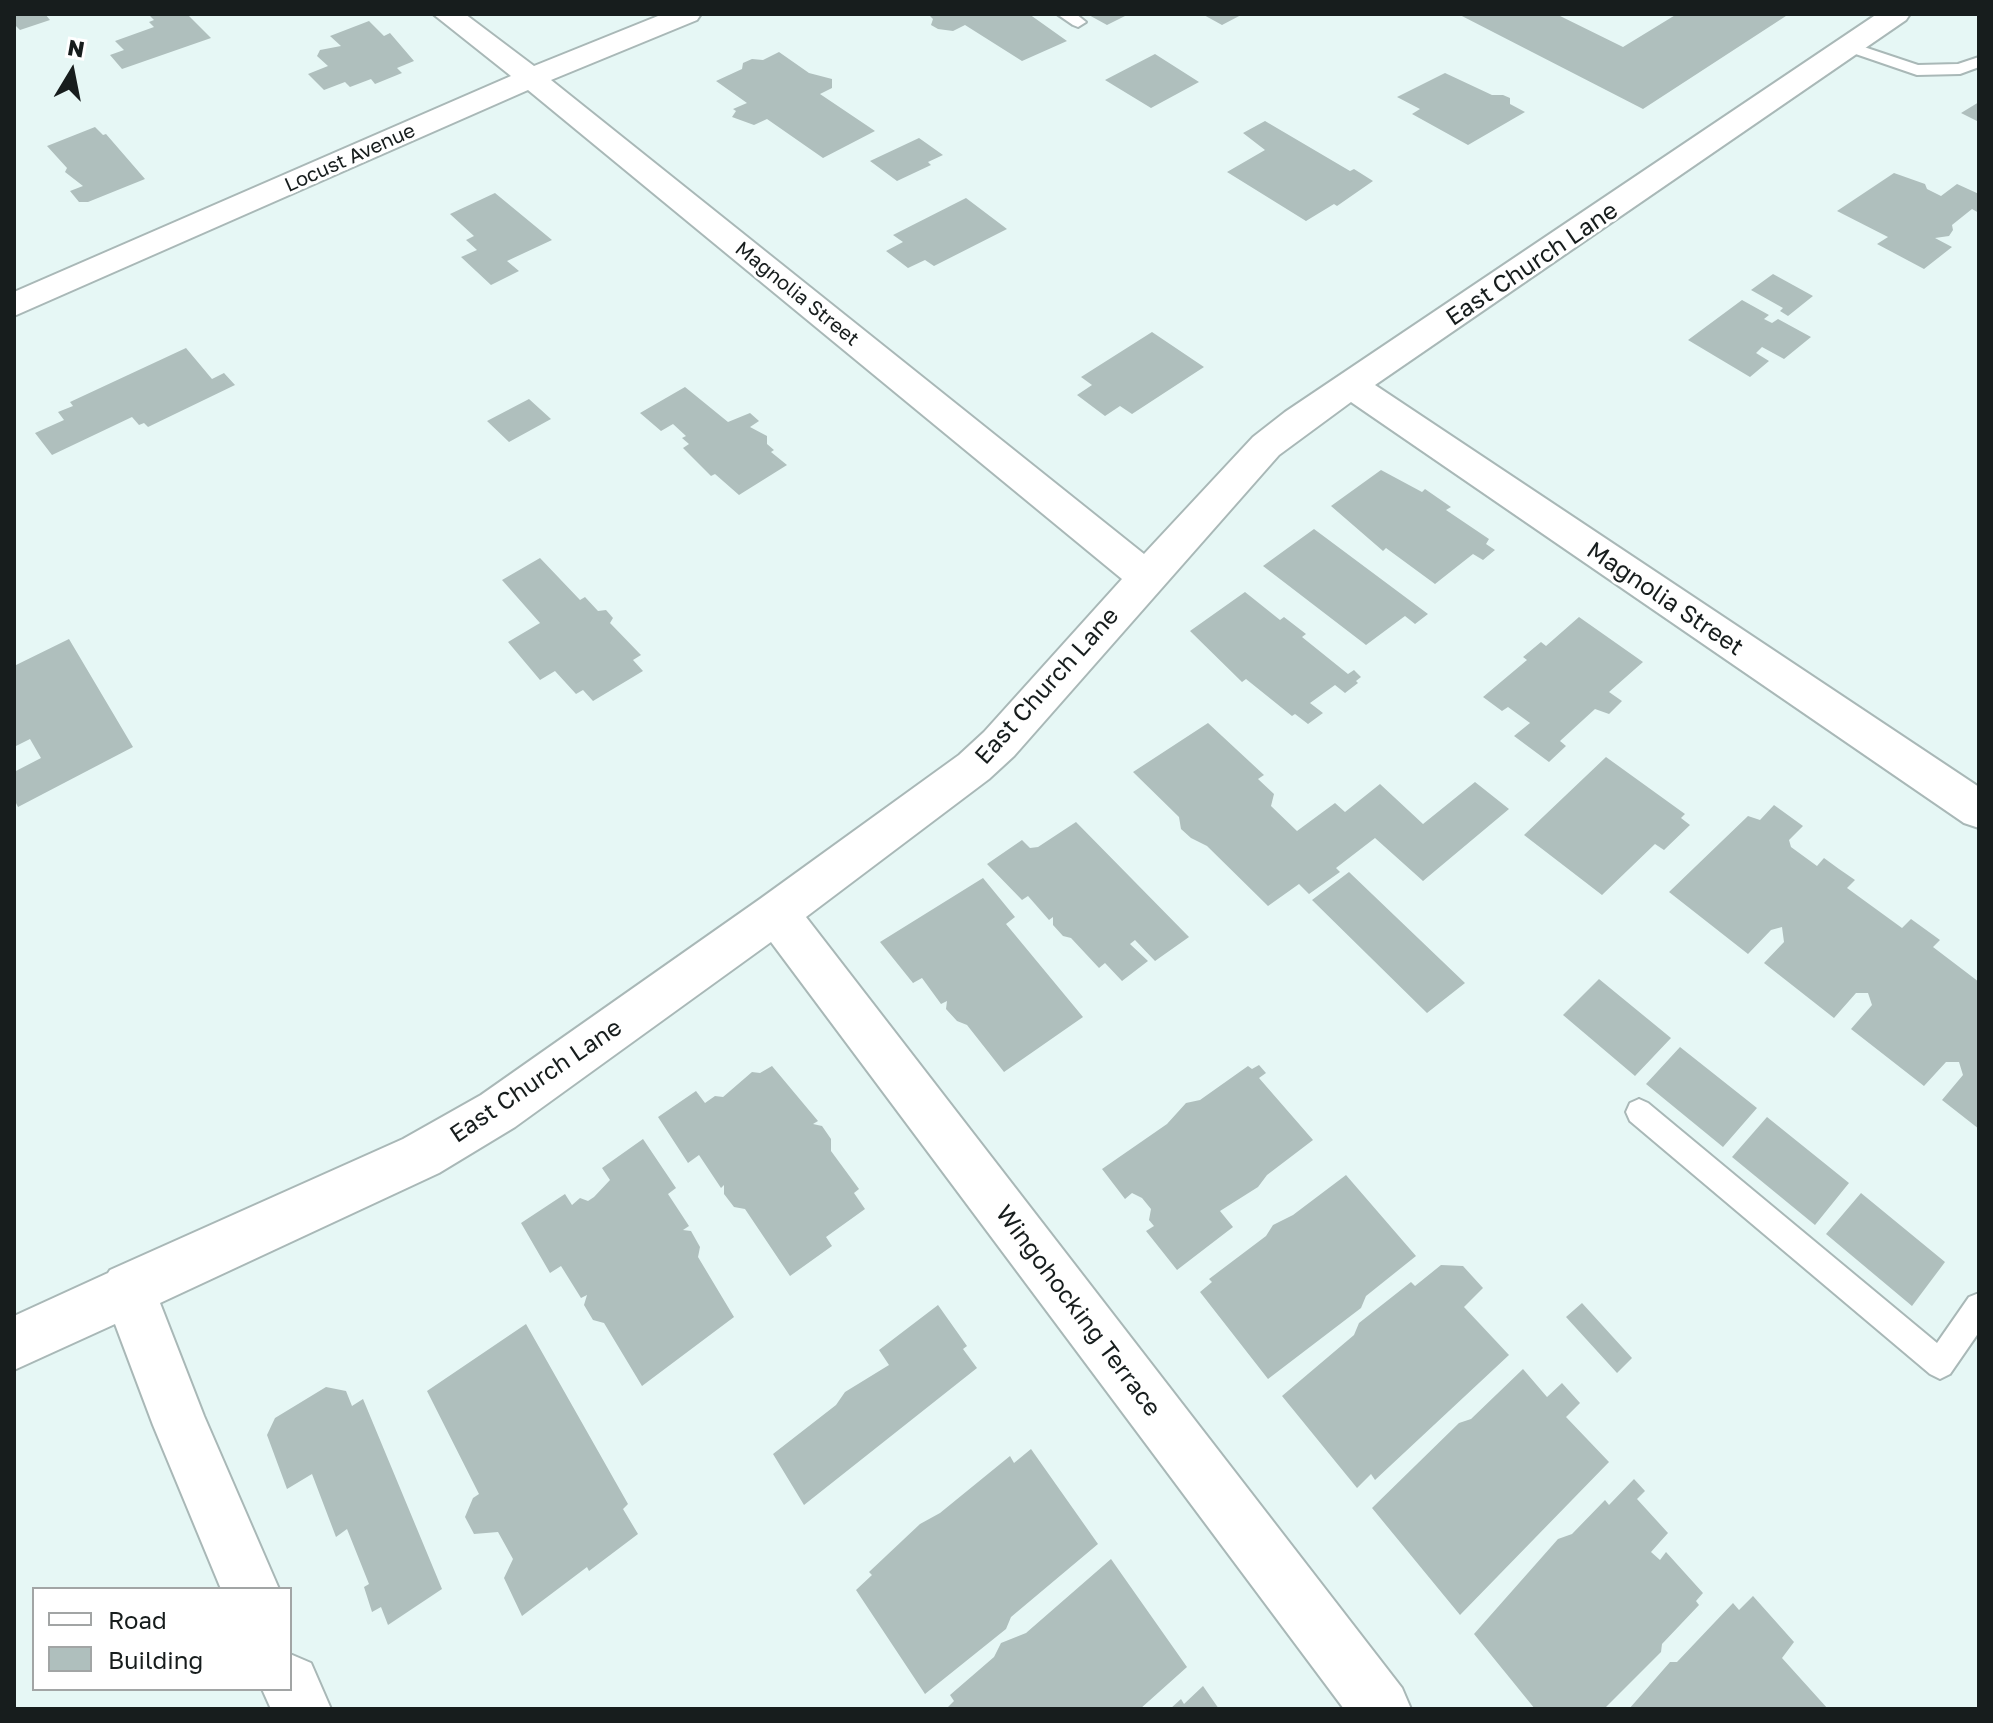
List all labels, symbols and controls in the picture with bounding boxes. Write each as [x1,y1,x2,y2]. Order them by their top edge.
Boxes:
north arrow [32,32,112,112]
text: N [66,33,87,63]
street label: Locust Avenue [281,118,419,198]
street label: East Church Lane [1441,196,1623,332]
street label: Magnolia Street [730,237,864,351]
street label: Magnolia Street [1581,536,1749,662]
street label: East Church Lane [969,602,1125,770]
street label: East Church Lane [445,1013,627,1149]
street label: Wingohocking Terrace [989,1200,1167,1422]
legend [32,1587,292,1691]
text: Road [108,1605,167,1634]
text: Building [108,1645,203,1674]

